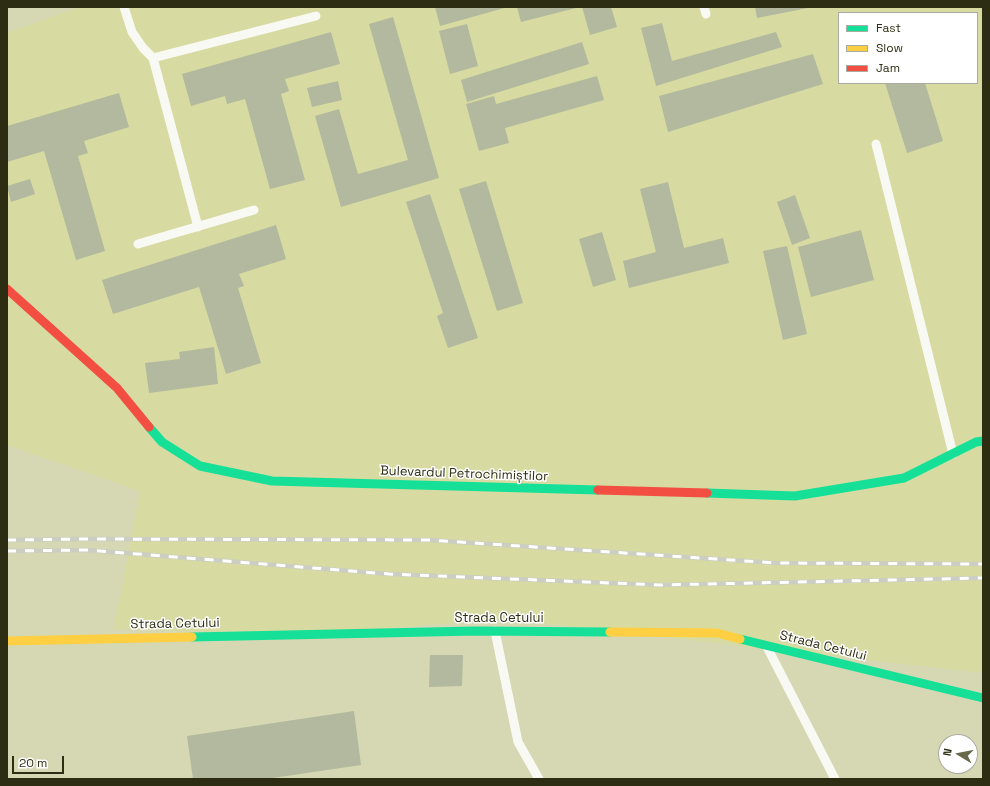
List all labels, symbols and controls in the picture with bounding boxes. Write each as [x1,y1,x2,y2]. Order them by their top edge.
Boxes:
legend [838,12,978,84]
text: Fast [876,20,901,36]
text: Slow [876,40,903,56]
text: Jam [876,60,900,76]
street label: Bulevardul Petrochimiștilor [380,463,548,485]
street label: Strada Cetului [454,610,544,626]
street label: Strada Cetului [130,615,220,633]
street label: Strada Cetului [778,628,868,664]
north arrow [938,734,978,774]
text: N [940,747,955,757]
scale bar [14,748,66,774]
text: 20 m [19,755,47,771]

